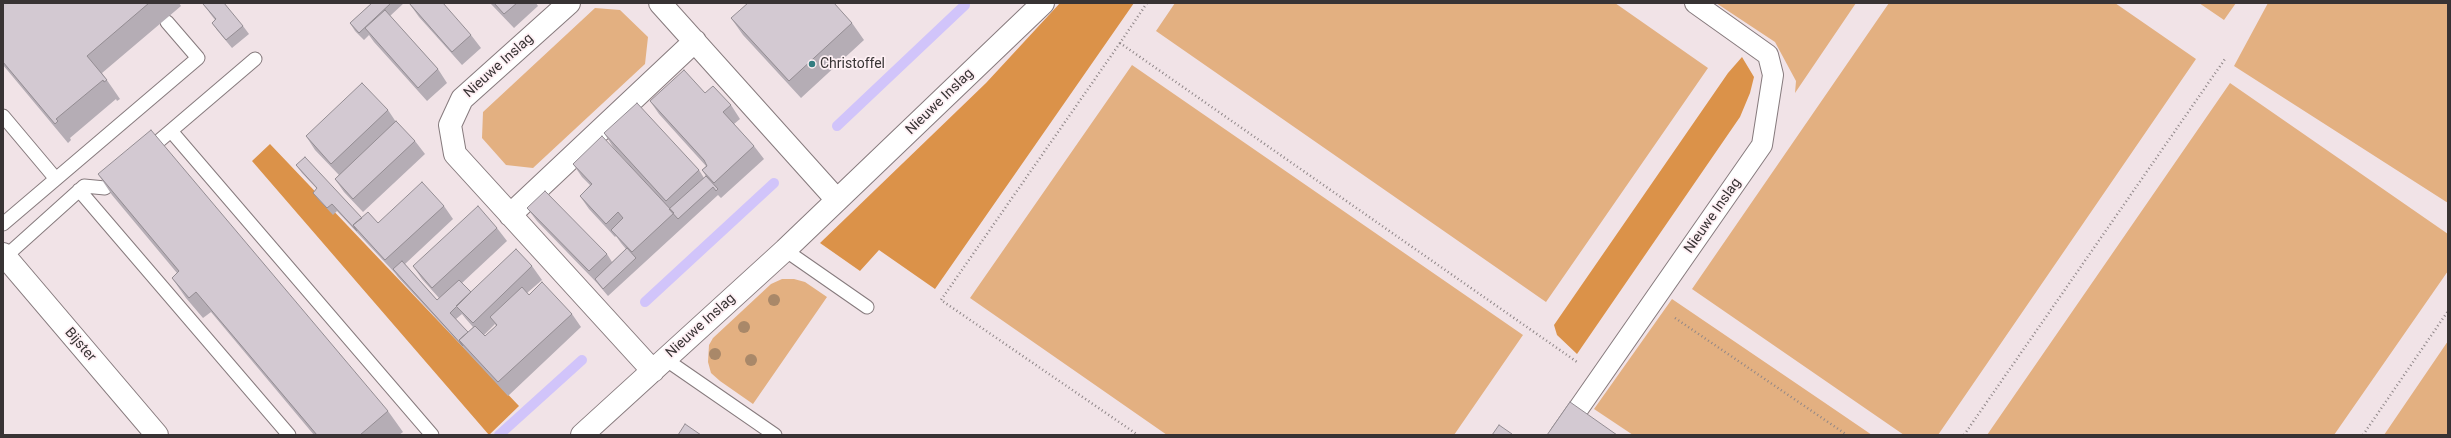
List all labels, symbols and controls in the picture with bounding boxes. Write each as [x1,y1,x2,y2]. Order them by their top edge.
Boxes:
street label: Nieuwe Inslag [461,30,537,102]
place label: Christoffel [820,56,885,72]
marker: Christoffel [807,59,817,69]
street label: Nieuwe Inslag [903,66,977,138]
street label: Nieuwe Inslag [1681,175,1745,257]
street label: Nieuwe Inslag [663,290,739,362]
street label: Bijster [61,325,99,365]

